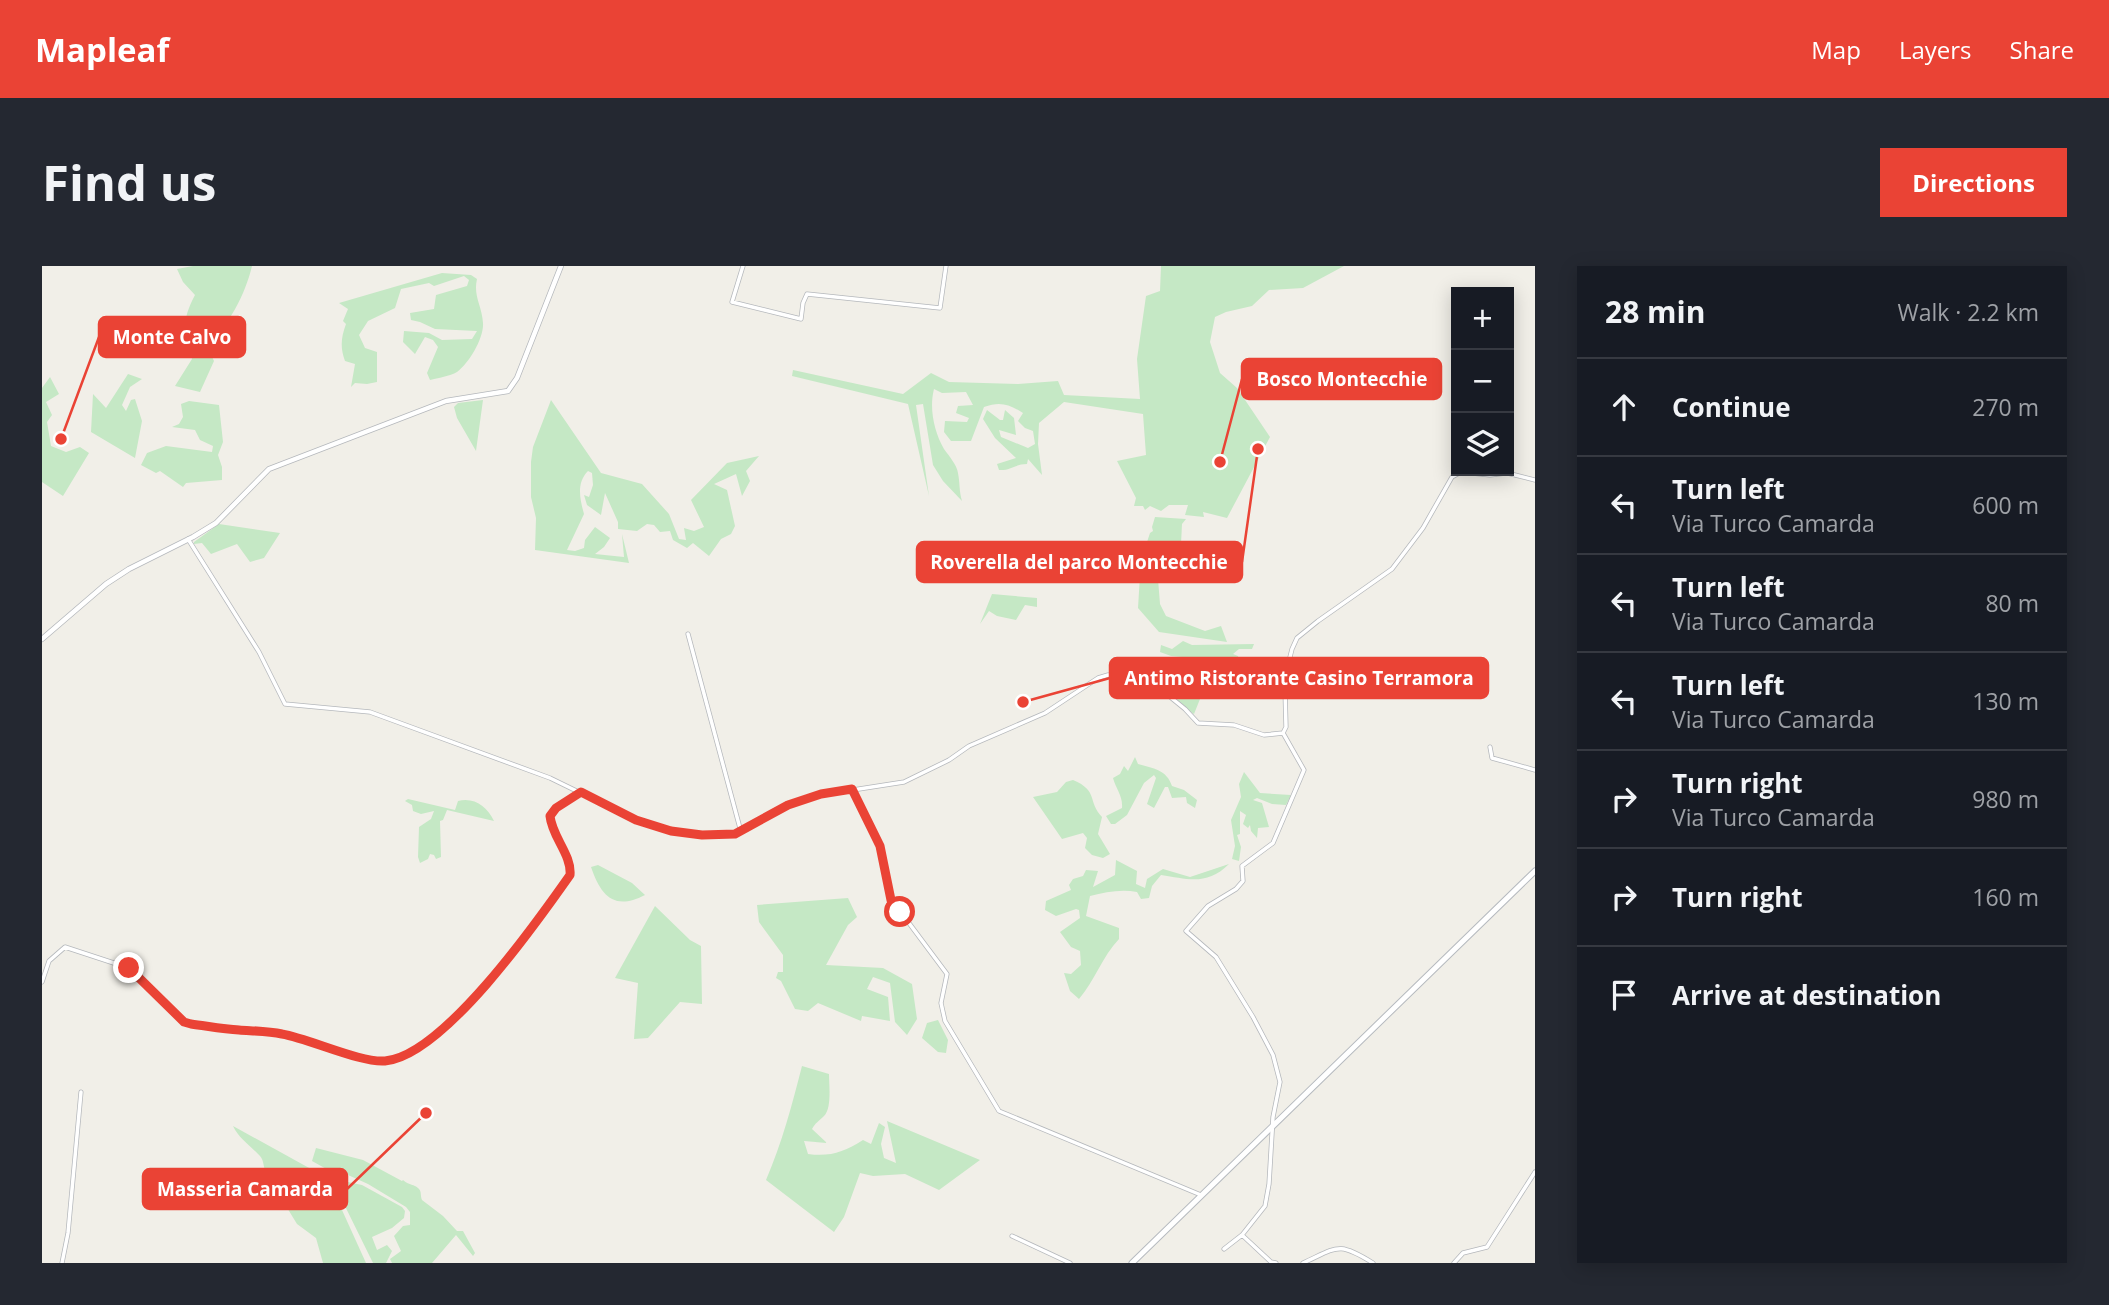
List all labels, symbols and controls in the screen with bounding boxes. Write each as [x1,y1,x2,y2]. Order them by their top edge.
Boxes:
text: Mapleaf [35,27,169,72]
text: Map [1811,33,1861,66]
text: Layers [1899,33,1972,66]
text: Share [2010,33,2074,66]
button: Directions [1880,148,2067,217]
text: Find us [42,149,216,215]
map controls [1451,287,1514,476]
button: + [1451,287,1514,350]
text: 28 min [1605,291,1705,332]
text: Walk · 2.2 km [1897,296,2039,328]
callout: Monte Calvo [99,317,245,357]
text: Monte Calvo [113,324,231,350]
button: − [1451,350,1514,413]
callout: Bosco Montecchie [1242,359,1441,399]
text: Bosco Montecchie [1256,366,1428,392]
icon: ahead [1605,388,1643,426]
text: Continue [1672,389,1791,425]
text: 270 m [1972,391,2039,423]
button: layers [1451,413,1514,476]
text: Turn left [1672,471,1784,507]
icon: left [1605,486,1643,524]
text: 600 m [1972,489,2039,521]
text: Via Turco Camarda [1672,507,1875,539]
callout: Roverella del parco Montecchie [917,542,1242,582]
text: Roverella del parco Montecchie [930,549,1228,575]
text: Turn left [1672,569,1784,605]
icon: left [1605,584,1643,622]
text: 80 m [1985,587,2039,619]
text: Via Turco Camarda [1672,605,1875,637]
callout: Antimo Ristorante Casino Terramora [1110,658,1488,698]
text: Antimo Ristorante Casino Terramora [1124,665,1474,691]
text: Turn left [1672,667,1784,703]
icon: left [1605,682,1643,720]
text: 130 m [1972,685,2039,717]
text: Via Turco Camarda [1672,703,1875,735]
text: Turn right [1672,765,1803,801]
icon: right [1605,780,1643,818]
text: 980 m [1972,783,2039,815]
text: Via Turco Camarda [1672,801,1875,833]
icon: right [1605,878,1643,916]
text: Turn right [1672,879,1803,915]
text: 160 m [1972,881,2039,913]
route start [884,896,915,927]
route end [113,952,144,983]
icon: arrive [1605,976,1643,1014]
text: Arrive at destination [1672,977,1941,1013]
callout: Masseria Camarda [143,1169,347,1209]
text: Masseria Camarda [157,1176,333,1202]

